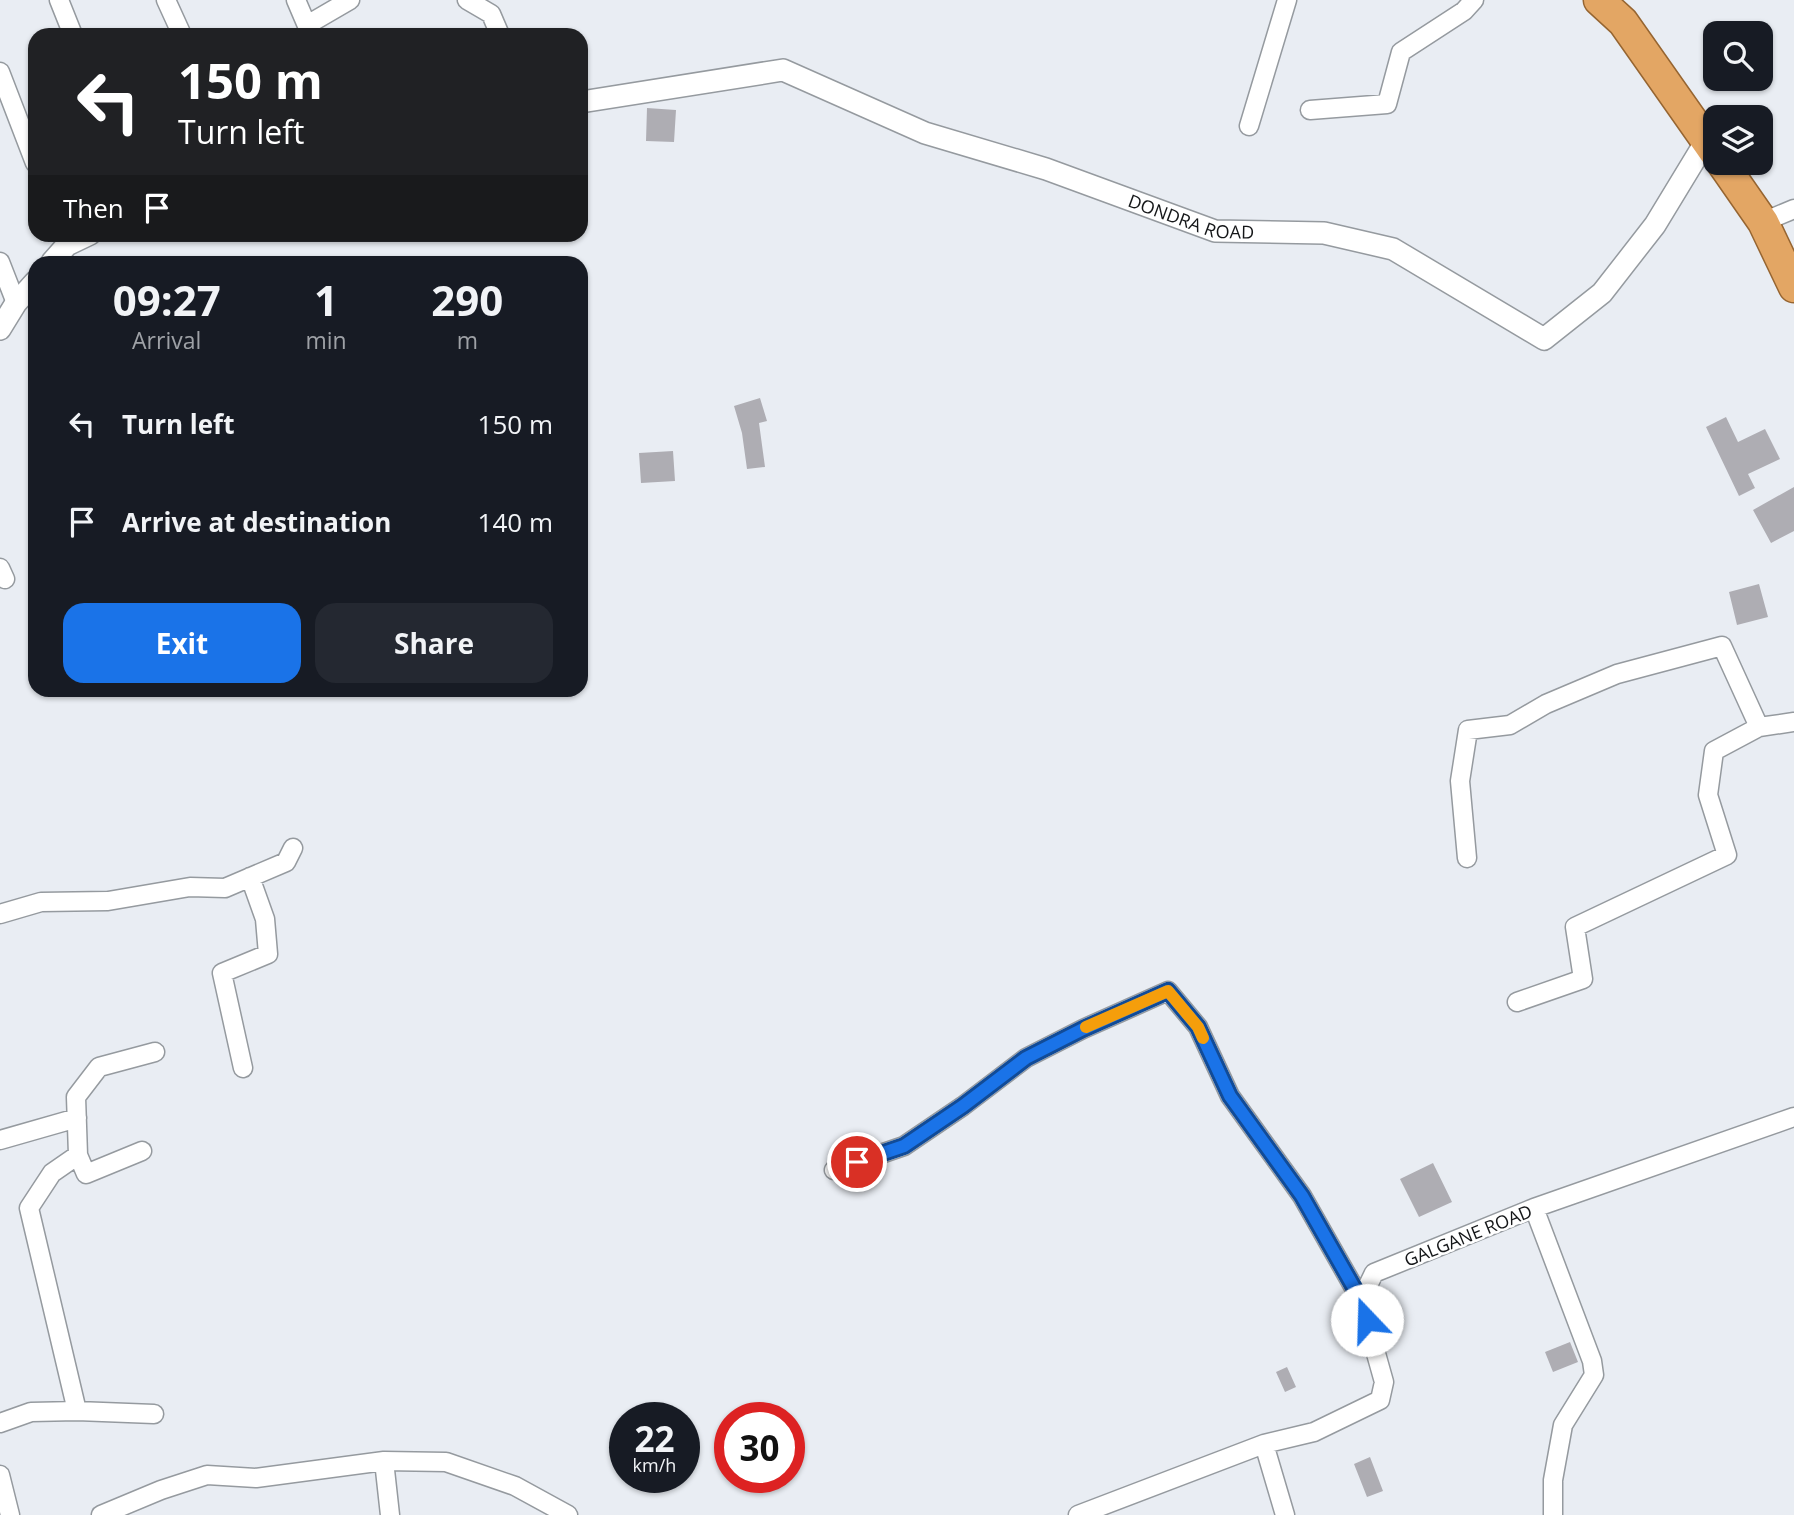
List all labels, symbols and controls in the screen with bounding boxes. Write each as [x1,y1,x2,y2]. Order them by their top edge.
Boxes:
map controls [1703,21,1773,175]
button: search [1703,21,1773,91]
text: 150 m [178,47,323,113]
icon: left [63,56,154,147]
button: layers [1703,105,1773,175]
text: Turn left [178,110,304,153]
street label: DONDRA ROAD [1125,188,1254,244]
icon: arrive [138,189,176,227]
text: Then [63,190,124,226]
text: 09:27 [113,271,221,328]
text: 1 [314,271,338,328]
text: 290 [431,271,503,328]
text: Arrival [132,324,201,356]
text: min [305,324,347,356]
text: m [457,324,478,356]
icon: left [63,405,101,443]
text: Turn left [122,406,234,442]
text: 150 m [478,406,553,442]
icon: arrive [63,503,101,541]
text: Arrive at destination [122,504,391,540]
text: 140 m [478,504,553,540]
button: Exit [63,603,301,683]
button: Share [315,603,553,683]
pin [827,1132,887,1192]
icon: arrive [838,1143,876,1181]
street label: GALGANE ROAD [1400,1198,1536,1272]
position arrow [1330,1283,1404,1357]
speed limit sign: 30 [714,1402,805,1493]
text: 22 [634,1415,675,1462]
text: km/h [633,1453,676,1477]

